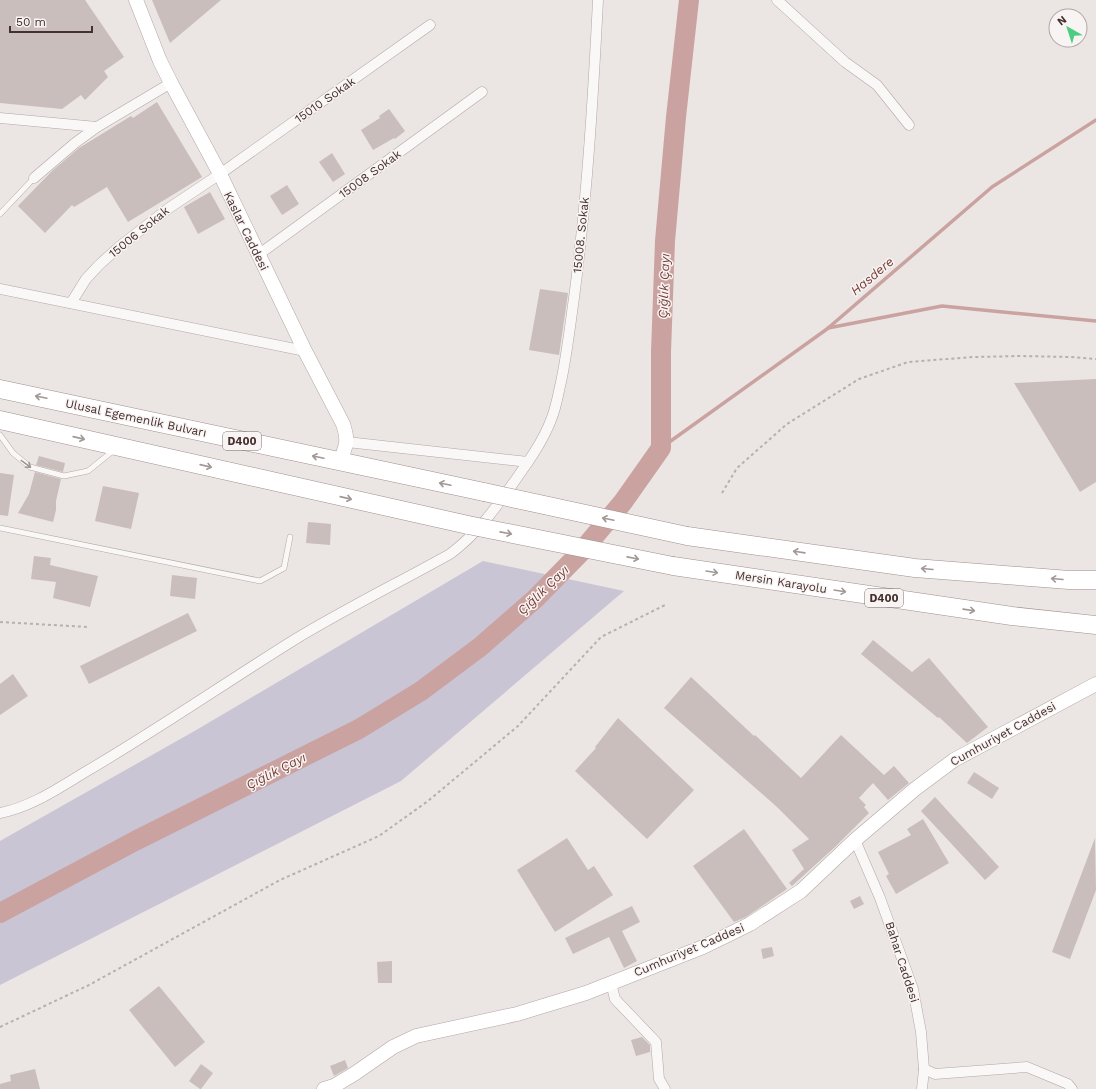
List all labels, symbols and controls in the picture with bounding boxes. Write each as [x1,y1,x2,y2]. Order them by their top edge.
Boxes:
scale bar [10,8,92,34]
north arrow [1048,8,1088,48]
text: N [1055,13,1069,28]
text: 50 m [16,15,46,29]
street label: 15010 Sokak [292,74,358,126]
street label: 15008 Sokak [336,147,404,201]
street label: Kaslar Caddesi [221,189,271,273]
street label: 15008. Sokak [570,196,592,274]
street label: 15006 Sokak [106,203,172,260]
water label: Çığlık Çayı [655,253,673,319]
water label: Hasdere [847,254,897,298]
one-way arrow [34,393,47,401]
street label: Ulusal Egemenlik Bulvarı [64,396,208,440]
road number: D400 [223,432,261,450]
one-way arrow [72,434,85,442]
one-way arrow [312,453,325,461]
one-way arrow [21,459,32,468]
one-way arrow [199,463,212,471]
one-way arrow [439,480,452,488]
one-way arrow [340,494,353,502]
one-way arrow [601,515,614,523]
one-way arrow [499,529,512,537]
one-way arrow [793,548,806,556]
one-way arrow [627,554,640,562]
water label: Çığlık Çayı [514,562,572,618]
one-way arrow [921,565,934,572]
one-way arrow [705,568,718,576]
street label: Mersin Karayolu [734,568,828,596]
one-way arrow [1051,576,1064,583]
one-way arrow [833,587,846,595]
road number: D400 [865,589,903,607]
one-way arrow [962,606,975,614]
street label: Cumhuriyet Caddesi [948,699,1058,769]
water label: Çığlık Çayı [244,750,308,792]
street label: Cumhuriyet Caddesi [632,920,746,980]
street label: Bahar Caddesi [882,920,922,1004]

